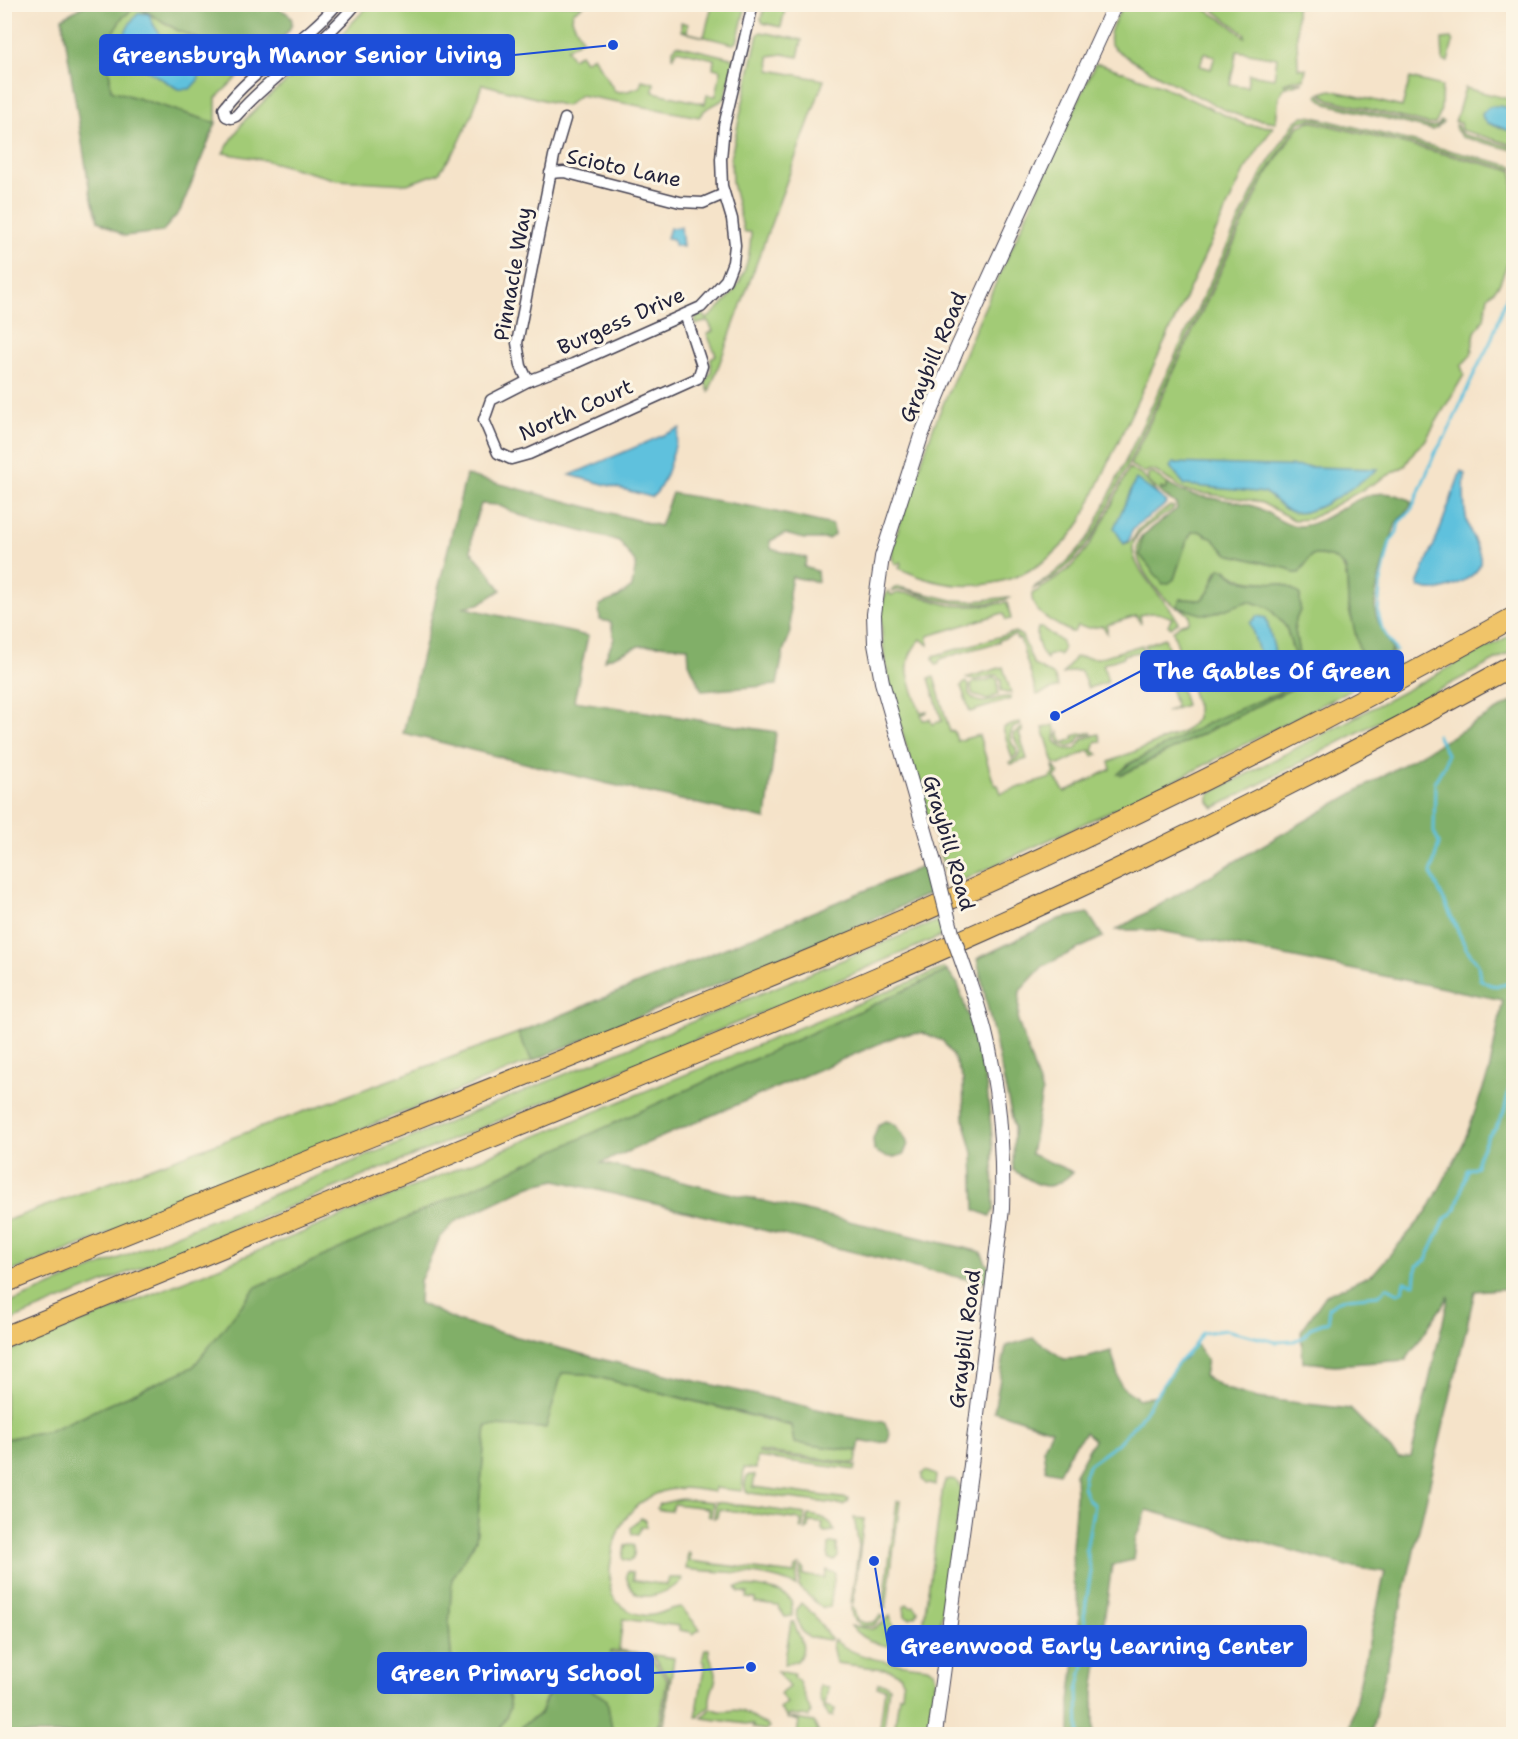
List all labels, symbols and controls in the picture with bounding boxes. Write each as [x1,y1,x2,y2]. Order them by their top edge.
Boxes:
callout: Greensburgh Manor Senior Living [100,35,514,75]
text: Greensburgh Manor Senior Living [112,41,502,70]
street label: Scioto Lane [564,142,684,194]
street label: Pinnacle Way [487,205,539,343]
street label: Burgess Drive [553,280,689,362]
street label: Graybill Road [893,287,973,427]
street label: North Court [514,372,638,448]
callout: The Gables Of Green [1141,651,1403,691]
text: The Gables Of Green [1153,657,1391,686]
street label: Graybill Road [916,772,982,914]
street label: Graybill Road [943,1268,987,1410]
callout: Greenwood Early Learning Center [888,1626,1306,1666]
text: Greenwood Early Learning Center [900,1632,1294,1661]
callout: Green Primary School [378,1653,653,1693]
text: Green Primary School [390,1659,642,1688]

